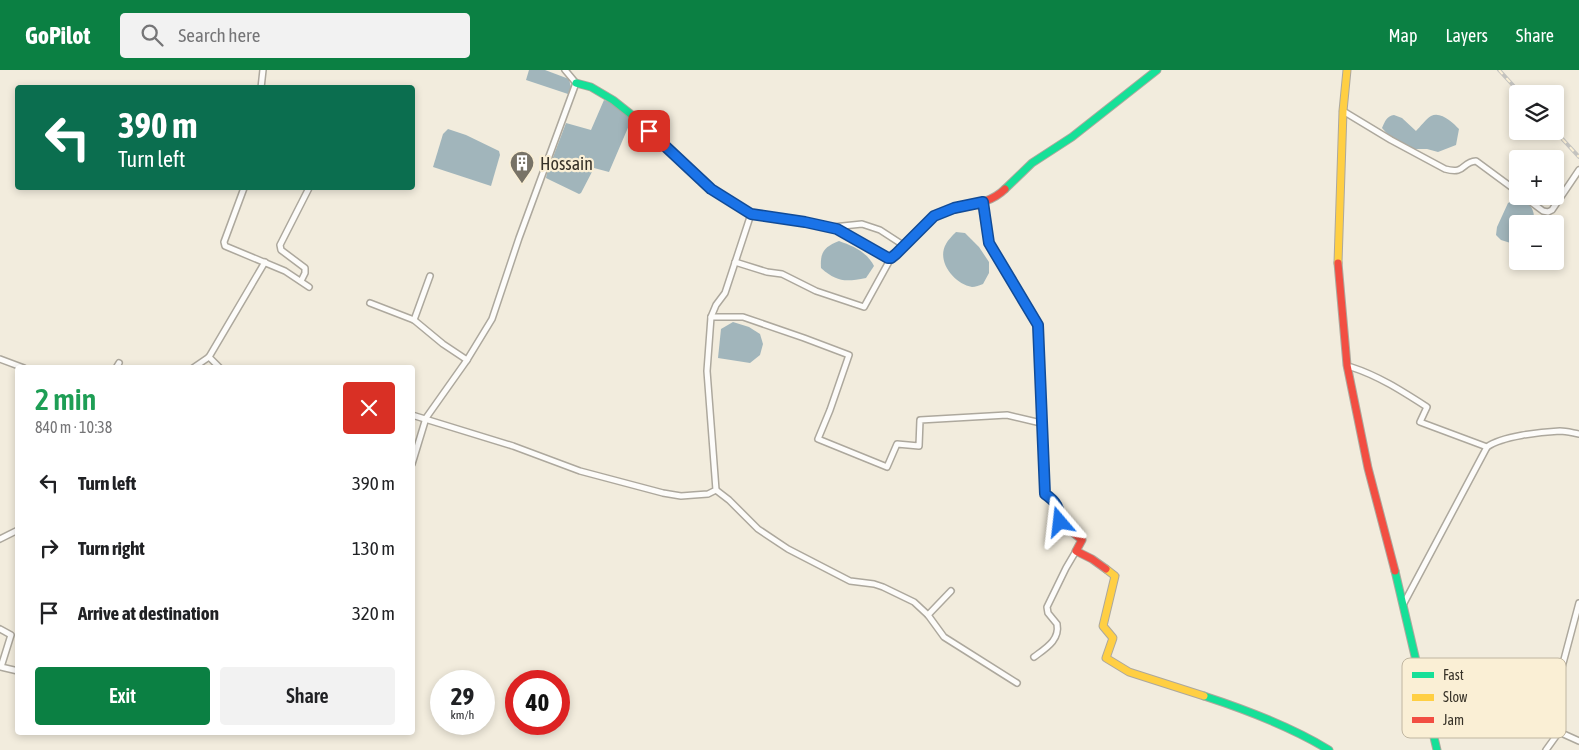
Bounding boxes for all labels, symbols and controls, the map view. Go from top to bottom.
search box [120,13,470,58]
icon: search [138,21,166,49]
text: GoPilot [25,22,90,49]
text: Search here [178,24,260,46]
text: Map [1388,25,1417,46]
text: Layers [1445,25,1488,46]
text: Share [1516,25,1554,46]
map controls [1509,85,1564,270]
button: layers [1509,85,1564,140]
icon: left [35,105,100,170]
text: 390 m [118,105,197,145]
pin [628,110,670,152]
icon: arrive [635,117,663,145]
text: Turn left [118,146,185,172]
building icon: Hossain [509,150,535,184]
button: + [1509,150,1564,205]
place label: Hossain [540,153,593,174]
button: − [1509,215,1564,270]
text: 2 min [35,382,96,416]
button: close [343,382,395,434]
text: 840 m · 10:38 [35,418,112,436]
icon: left [35,469,63,497]
text: Turn left [78,472,136,494]
text: 390 m [352,472,395,494]
position arrow [1033,495,1085,547]
icon: right [35,534,63,562]
text: Turn right [78,537,145,559]
text: 130 m [352,537,395,559]
icon: arrive [35,599,63,627]
text: Arrive at destination [78,602,219,624]
text: 320 m [352,602,395,624]
legend [1402,658,1566,738]
button: Exit [35,667,210,725]
button: Share [220,667,395,725]
text: Fast [1443,667,1464,683]
speed limit sign: 40 [505,670,570,735]
text: 29 [451,682,474,710]
text: Slow [1443,689,1468,705]
text: km/h [451,708,474,722]
text: Jam [1443,712,1464,728]

